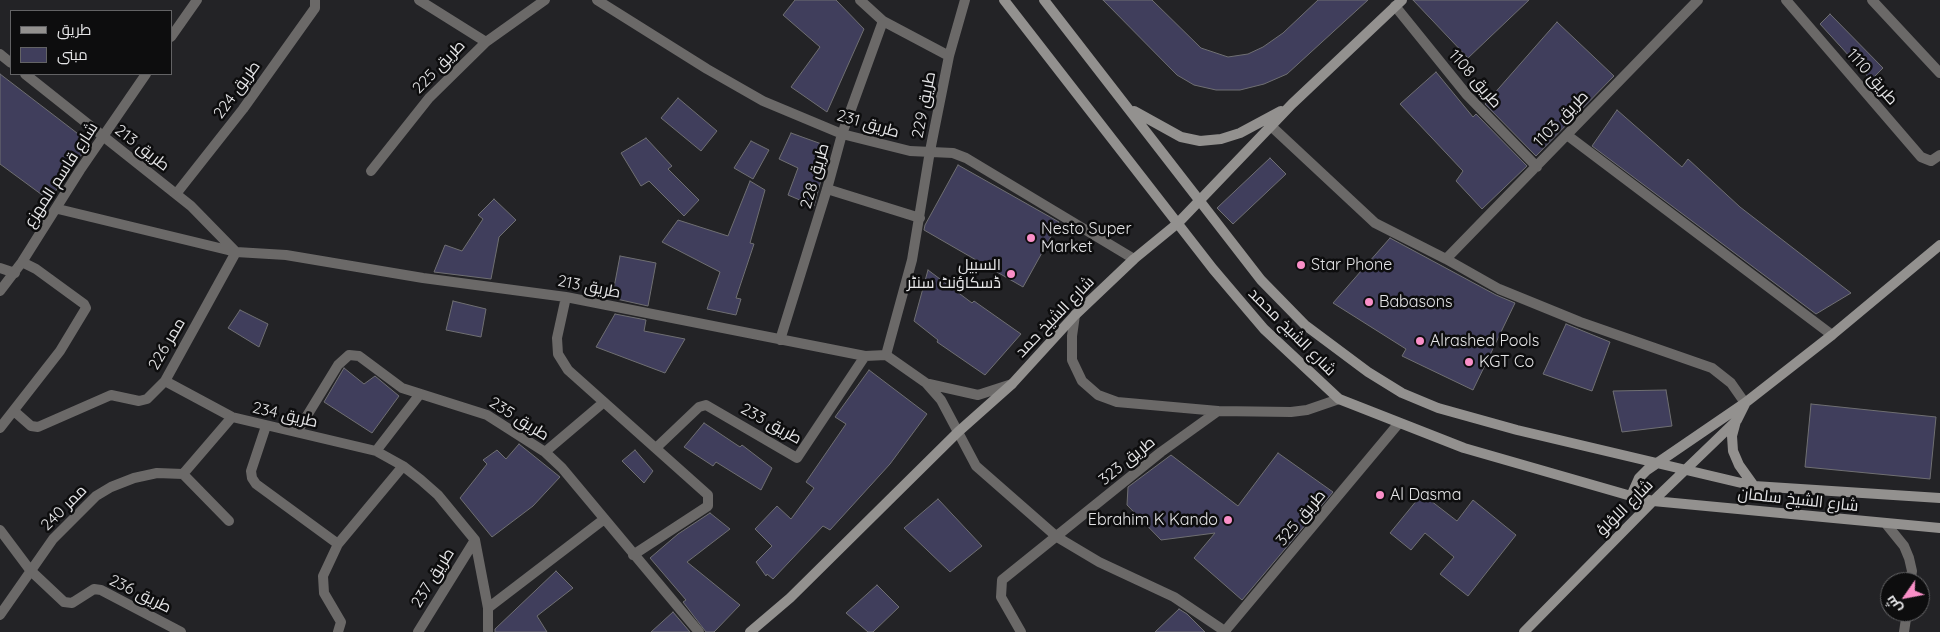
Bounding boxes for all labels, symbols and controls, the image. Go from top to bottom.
legend [10,10,172,75]
text: طريق [57,20,91,39]
street label: طريق 225 [409,36,469,98]
text: مبنى [57,45,88,64]
street label: طريق 1110 [1842,45,1902,109]
street label: طريق 1108 [1444,46,1506,112]
street label: طريق 224 [210,57,264,123]
street label: طريق 229 [908,70,940,140]
street label: طريق 1103 [1530,87,1592,151]
street label: طريق 231 [835,106,901,142]
street label: شارع قاسم المهزع [20,119,102,231]
street label: طريق 213 [111,121,173,175]
street label: طريق 228 [796,141,834,211]
place label: Nesto Super Market [1041,219,1132,257]
marker: Nesto Super Market [1025,232,1037,244]
place label: السبیل ڈسکاؤنٹ سنٹر [907,255,1001,293]
place label: Star Phone [1311,255,1392,275]
marker: Star Phone [1295,259,1307,271]
marker: السبیل ڈسکاؤنٹ سنٹر [1005,268,1017,280]
street label: طريق 213 [556,271,622,303]
street label: شارع الشيخ حمد [1012,272,1098,362]
street label: شارع الشيخ محمد [1244,284,1340,380]
place label: Babasons [1379,292,1452,312]
marker: Babasons [1363,296,1375,308]
street label: ممر 226 [145,315,189,373]
place label: Alrashed Pools [1430,331,1539,351]
marker: Alrashed Pools [1414,335,1426,347]
place label: KGT Co [1479,352,1534,372]
marker: KGT Co [1463,356,1475,368]
street label: طريق 235 [486,393,552,445]
street label: طريق 234 [250,398,320,432]
street label: طريق 233 [737,399,805,449]
street label: طريق 323 [1095,433,1159,489]
street label: شارع اللؤلؤ [1593,476,1657,540]
street label: ممر 240 [37,481,91,535]
street label: شارع الشيخ سلمان [1737,484,1859,516]
place label: Al Dasma [1390,485,1461,505]
street label: طريق 325 [1272,486,1330,550]
marker: Al Dasma [1374,489,1386,501]
place label: Ebrahim K Kando [1088,510,1218,530]
marker: Ebrahim K Kando [1222,514,1234,526]
street label: طريق 237 [407,545,459,611]
street label: طريق 236 [106,571,174,617]
north arrow [1880,572,1930,622]
text: ش [1881,592,1906,617]

